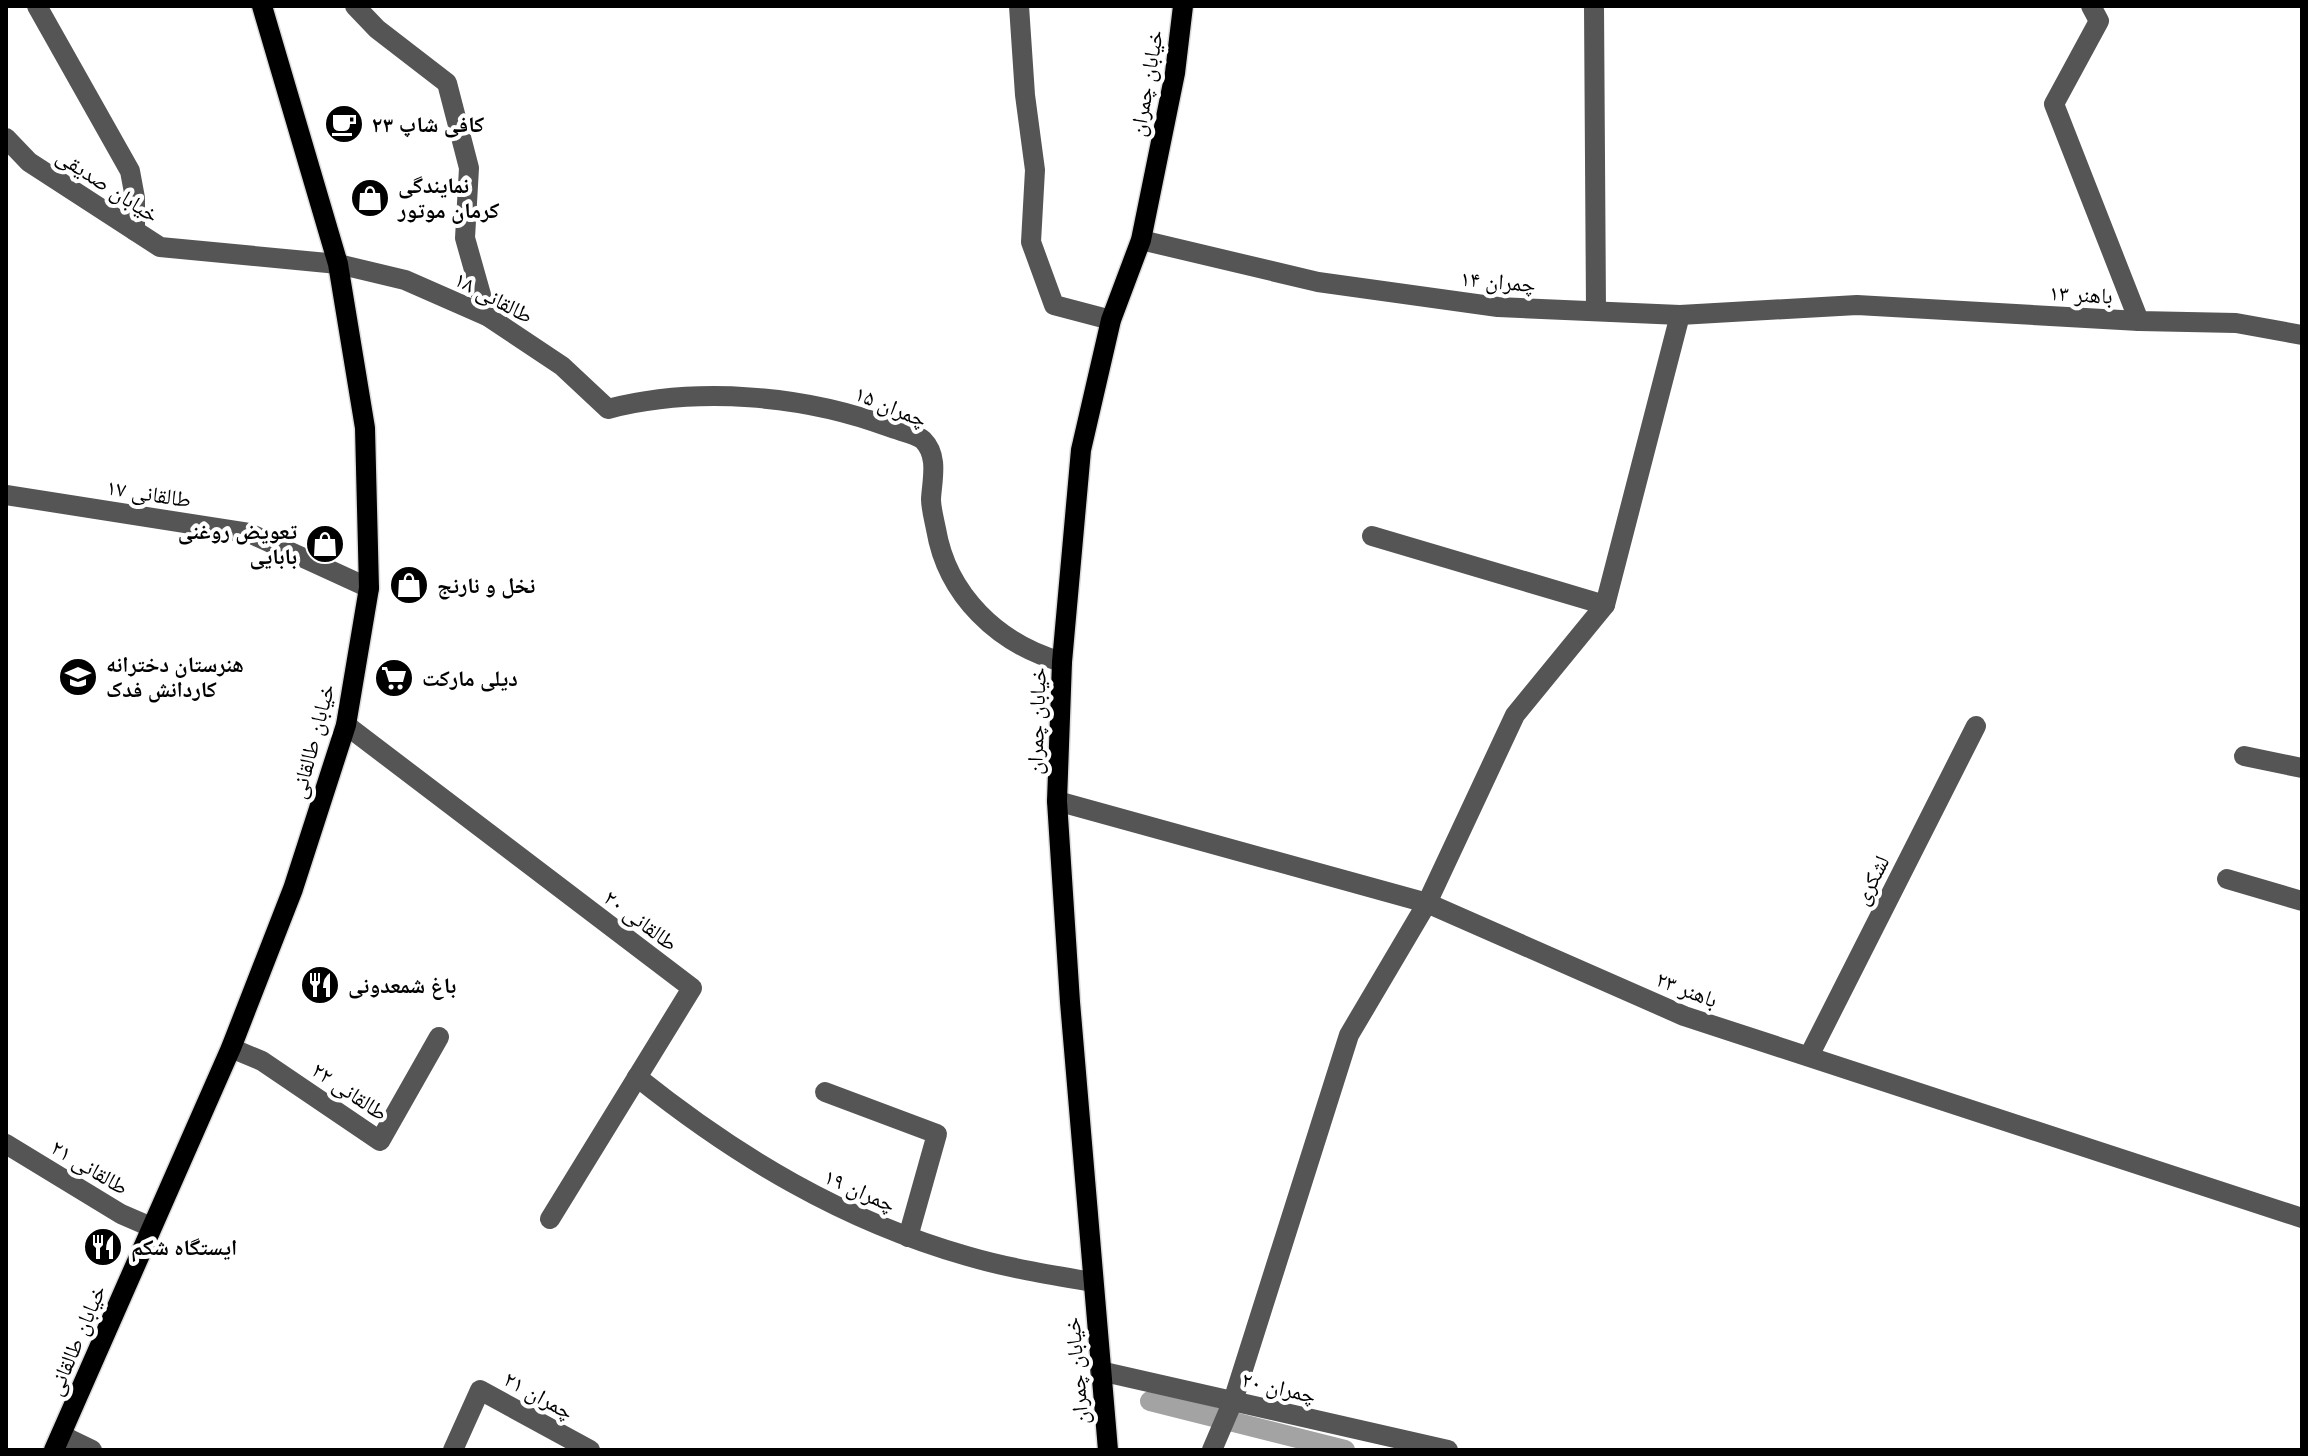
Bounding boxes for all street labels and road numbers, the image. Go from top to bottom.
street label: خیابان چمران [1123,28,1169,138]
street label: خیابان صدیقی [52,142,164,228]
street label: چمران ۱۴ [1459,264,1537,298]
street label: طالقانی ۱۸ [450,265,538,329]
street label: باهنر ۱۳ [2049,278,2113,309]
street label: چمران ۱۵ [851,379,931,433]
street label: طالقانی ۱۷ [105,472,193,514]
street label: خیابان چمران [1020,667,1052,775]
street label: خیابان طالقانی [283,681,341,801]
street label: لشکری [1847,851,1895,909]
street label: طالقانی ۲۰ [598,883,684,957]
street label: باهنر ۲۳ [1653,965,1722,1013]
street label: طالقانی ۲۲ [307,1056,393,1126]
street label: طالقانی ۲۱ [46,1133,134,1201]
street label: چمران ۱۹ [820,1162,900,1218]
street label: خیابان طالقانی [40,1280,112,1400]
street label: خیابان چمران [1057,1316,1095,1426]
street label: چمران ۲۱ [499,1364,579,1426]
street label: چمران ۲۰ [1239,1365,1319,1409]

